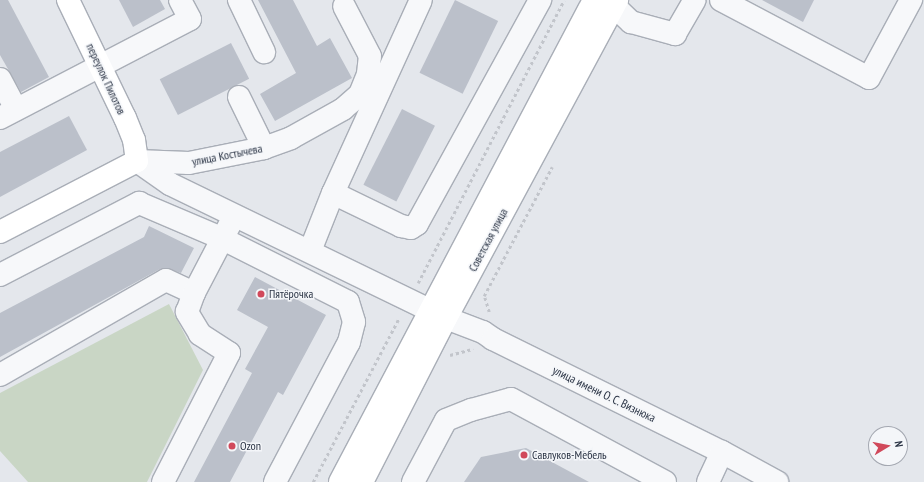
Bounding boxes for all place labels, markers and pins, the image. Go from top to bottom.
place label: Пятёрочка [269,287,313,301]
marker: Пятёрочка [256,289,266,299]
place label: Ozon [240,439,261,453]
marker: Ozon [227,441,237,451]
place label: Савлуков-Мебель [532,448,607,462]
marker: Савлуков-Мебель [519,450,529,460]

